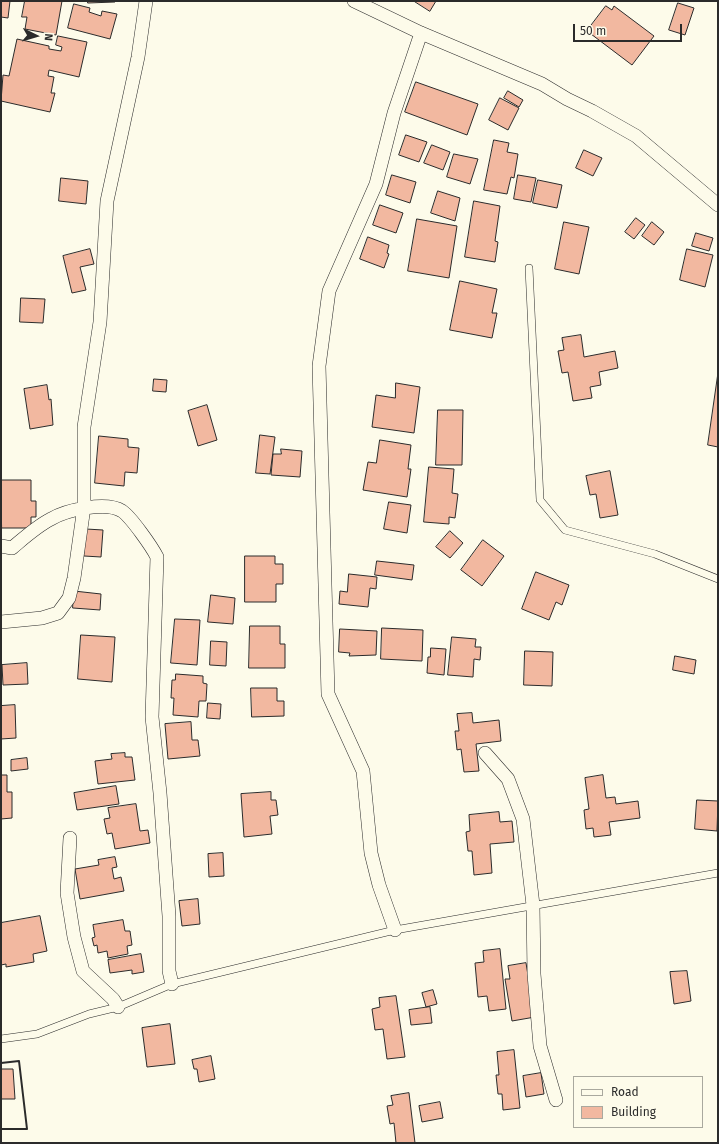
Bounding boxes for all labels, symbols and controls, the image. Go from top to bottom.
north arrow [16,16,56,56]
scale bar [575,16,684,42]
text: 50 m [580,24,606,38]
text: N [42,33,55,41]
legend [573,1076,703,1128]
text: Road [611,1085,639,1099]
text: Building [611,1105,656,1119]

